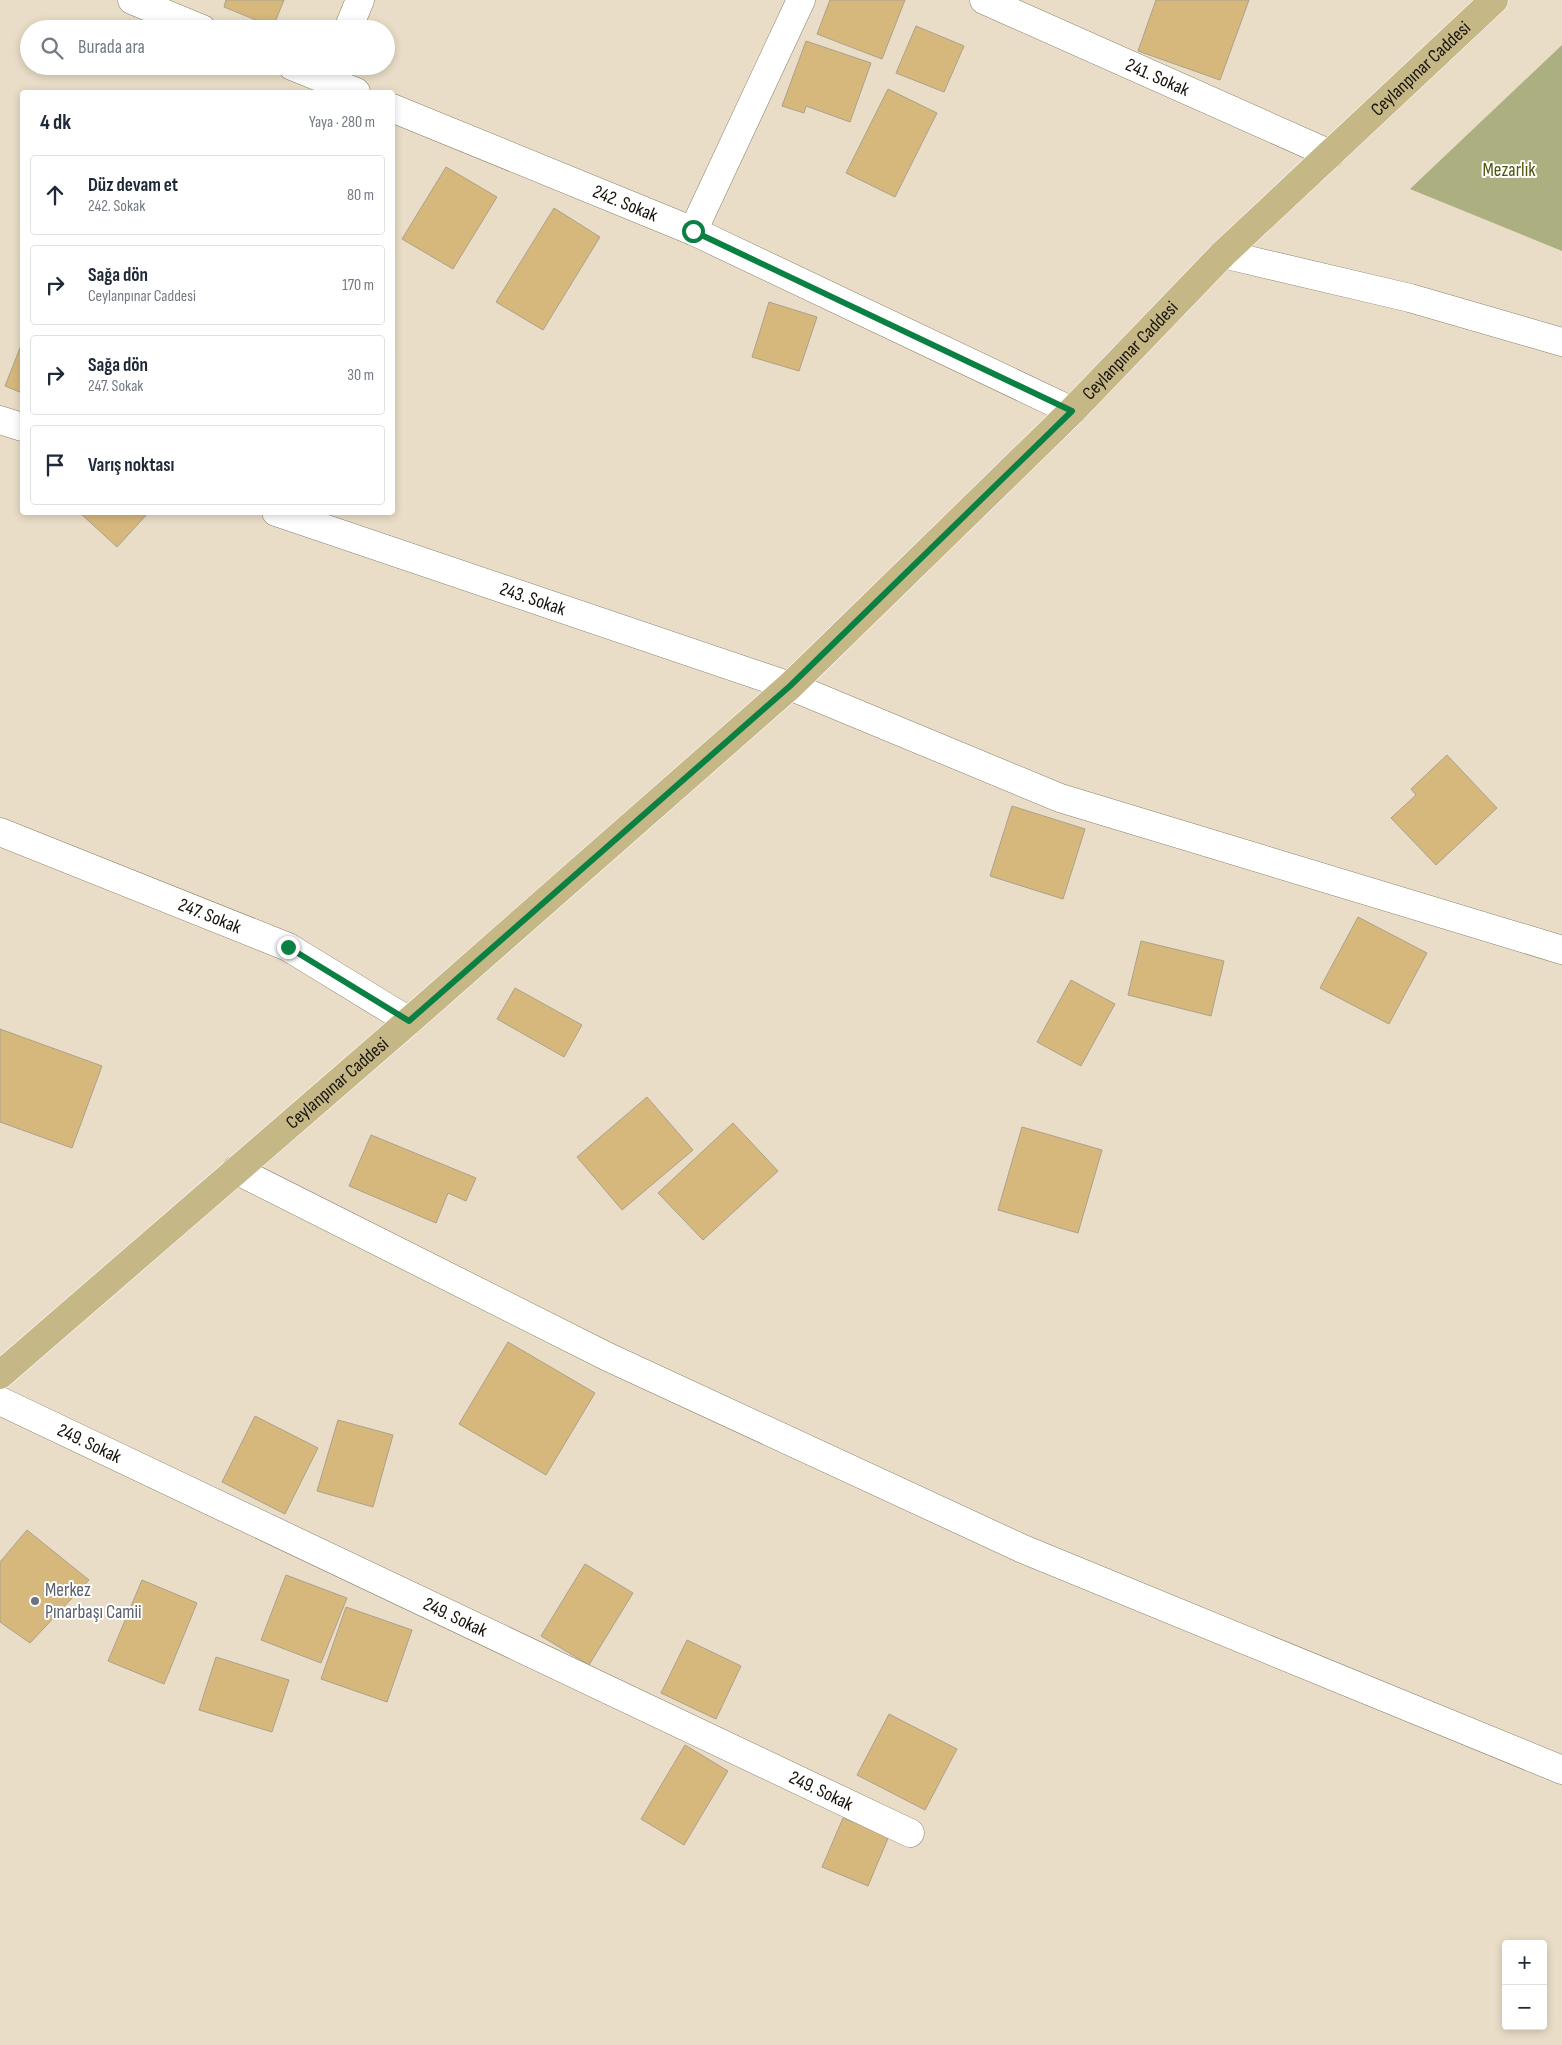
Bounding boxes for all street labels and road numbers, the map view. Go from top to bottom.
street label: Ceylanpınar Caddesi [1366,16,1475,121]
street label: 241. Sokak [1122,53,1194,102]
street label: 242. Sokak [589,180,662,227]
street label: Ceylanpınar Caddesi [1077,296,1183,405]
street label: 243. Sokak [497,577,569,621]
street label: 247. Sokak [175,893,245,939]
street label: Ceylanpınar Caddesi [281,1032,393,1134]
street label: 249. Sokak [54,1418,126,1469]
street label: 249. Sokak [420,1592,492,1642]
street label: 249. Sokak [785,1766,858,1816]

